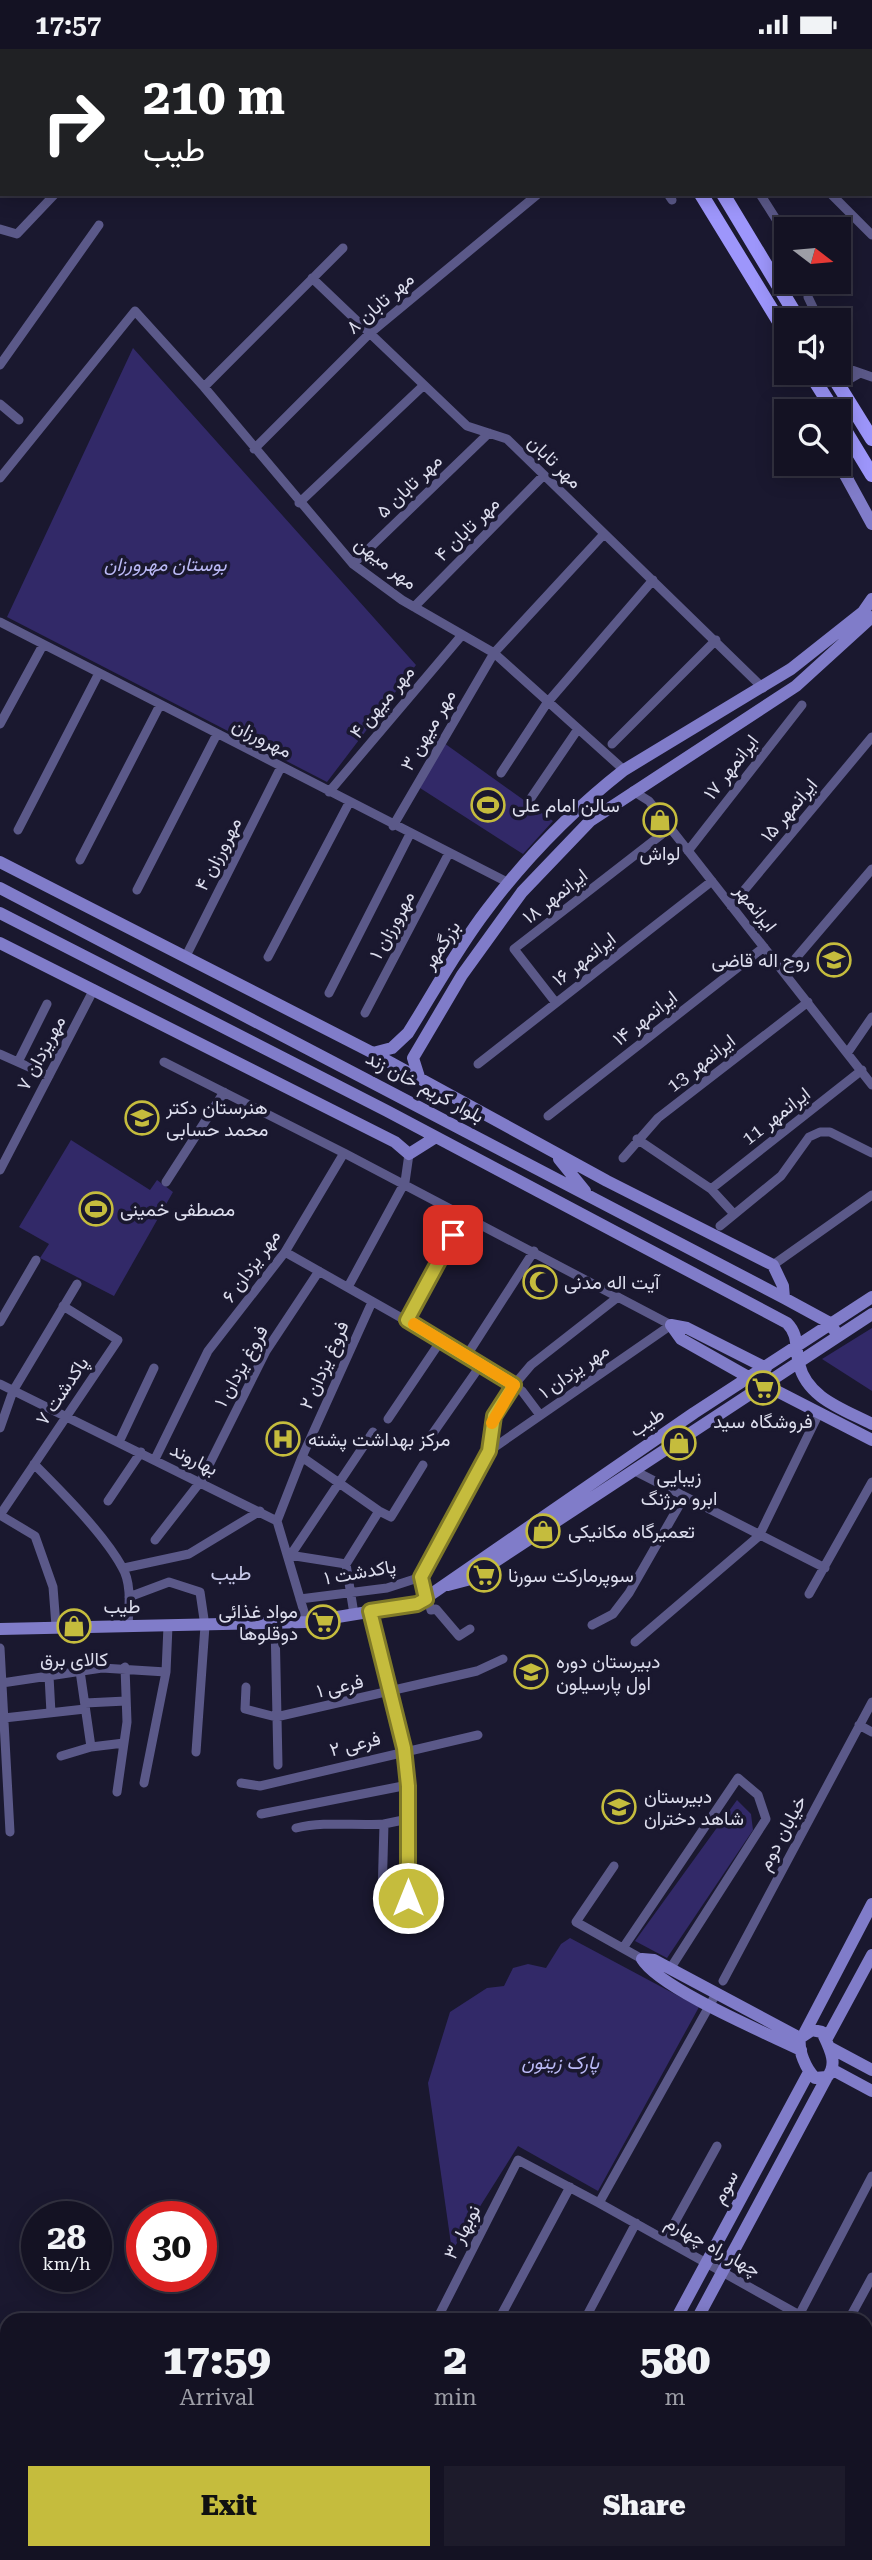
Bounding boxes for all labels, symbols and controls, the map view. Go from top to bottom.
text: 17:57 [35,10,101,40]
text: 210 m [143,69,285,126]
icon: right [28,77,119,168]
text: طیب [143,131,205,169]
north arrow [774,217,850,294]
map controls [774,217,851,476]
street label: مهر تابان ۸ [341,267,419,339]
button: sound [774,308,851,385]
button: search [774,399,851,476]
street label: مهر تابان [523,431,587,493]
street label: مهر تابان ۵ [371,449,447,523]
street label: مهر تابان ۴ [430,492,504,566]
street label: مهر میهن [350,531,422,595]
park label: بوستان مهرورزان [104,553,228,576]
street label: مهر میهن ۴ [345,661,419,743]
street label: مهر میهن ۳ [395,685,461,775]
street label: مهرورزان [228,713,296,763]
street label: ایرانمهر ۱۷ [699,730,763,804]
street label: ایرانمهر ۱۵ [756,773,822,847]
sports icon: سالن امام علی [469,786,507,824]
place label: سالن امام علی [512,794,620,818]
shop icon: لواش [641,801,679,839]
street label: مهرورزان ۴ [190,813,246,895]
place label: لواش [640,842,680,865]
street label: ایرانمهر ۱۸ [518,864,592,928]
street label: ایرانمهر [730,879,782,937]
street label: مهرورزان ۱ [364,887,420,963]
street label: بزرگمهر [416,916,465,975]
street label: ایرانمهر ۱۶ [548,927,620,991]
school or university icon: روح اله قاضی [815,941,853,979]
place label: روح اله قاضی [711,949,810,973]
street label: ایرانمهر ۱۴ [608,986,682,1050]
street label: مهریزدان ۷ [12,1012,70,1094]
street label: ایرانمهر 13 [662,1029,740,1097]
street label: بلوار کریم خان زند [362,1046,488,1129]
street label: ایرانمهر 11 [737,1082,815,1150]
place label: هنرستان دکتر محمد حسابی [165,1096,268,1141]
school or university icon: هنرستان دکتر محمد حسابی [123,1099,161,1137]
sports icon: مصطفی خمینی [77,1190,115,1228]
place label: مصطفی خمینی [120,1198,235,1221]
pin [423,1205,483,1265]
icon: arrive [434,1216,472,1254]
street label: مهر یزدان ۶ [217,1225,285,1307]
mosque icon: آیت اله مدنی [521,1263,559,1301]
place label: آیت اله مدنی [564,1271,661,1294]
street label: فروغ یزدان ۲ [294,1317,355,1413]
street label: فروغ یزدان ۱ [209,1321,274,1411]
street label: مهر یزدان ۱ [534,1338,614,1404]
street label: پاکدشت ۷ [31,1352,95,1431]
supermarket icon: فروشگاه سید [744,1369,782,1407]
street label: طیب [625,1402,669,1442]
place label: فروشگاه سید [713,1410,813,1433]
hospital icon: مرکز بهداشت پشته [264,1420,302,1458]
shop icon: زیبایی ابرو مرژنگ [660,1424,698,1462]
place label: مرکز بهداشت پشته [308,1428,450,1453]
street label: بهاروند [166,1438,222,1480]
place label: زیبایی ابرو مرژنگ [641,1465,717,1510]
shop icon: تعمیرگاه مکانیکی [524,1512,562,1550]
place label: تعمیرگاه مکانیکی [568,1520,695,1543]
street label: پاکدشت ۱ [322,1554,398,1592]
supermarket icon: سوپرمارکت سورنا [465,1556,503,1594]
district label: طیب [211,1561,251,1585]
place label: سوپرمارکت سورنا [508,1564,634,1589]
street label: طیب [104,1595,140,1618]
place label: مواد غذائی دوقلوها [219,1600,298,1645]
supermarket icon: مواد غذائی دوقلوها [304,1603,342,1641]
shop icon: کالای برق [55,1607,93,1645]
place label: کالای برق [40,1648,108,1671]
place label: دبیرستان دوره اول پارسیلون [556,1650,660,1697]
school or university icon: دبیرستان دوره اول پارسیلون [512,1653,550,1691]
street label: فرعی ۱ [314,1669,366,1703]
street label: فرعی ۲ [327,1727,383,1761]
place label: دبیرستان شاهد دختران [644,1785,744,1830]
school or university icon: دبیرستان شاهد دختران [600,1788,638,1826]
street label: خیابان دوم [753,1792,812,1875]
position arrow [371,1861,445,1935]
park label: پارک زیتون [521,2051,600,2076]
street label: سوم [707,2166,744,2208]
speed limit sign: 30 [126,2201,217,2292]
street label: نوبهار ۳ [439,2201,485,2263]
street label: چهار راه چهارم [660,2210,765,2283]
text: 28 [47,2217,86,2258]
text: km/h [42,2253,91,2274]
text: 17:59 [163,2335,271,2384]
text: 2 [443,2335,467,2384]
text: 580 [640,2335,710,2384]
text: Arrival [179,2384,254,2411]
text: min [434,2384,477,2411]
text: m [664,2384,685,2411]
button: Exit [28,2466,430,2546]
button: Share [444,2466,845,2546]

